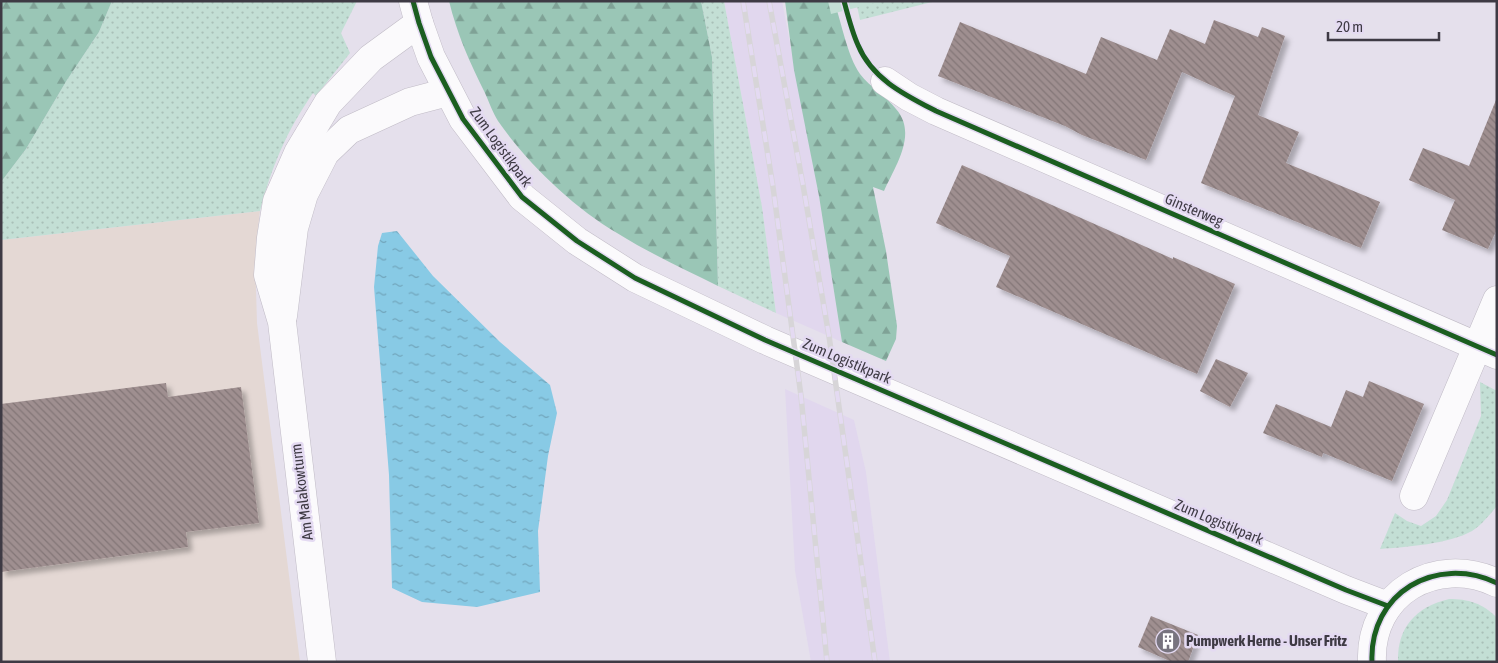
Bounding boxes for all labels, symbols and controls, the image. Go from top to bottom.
scale bar [1328,10,1439,42]
text: 20 m [1336,18,1363,35]
street label: Zum Logistikpark [467,104,536,190]
street label: Ginsterweg [1163,190,1226,230]
street label: Zum Logistikpark [800,334,894,387]
street label: Am Malakowturm [287,443,316,541]
street label: Zum Logistikpark [1172,495,1266,548]
building icon: Pumpwerk Herne - Unser Fritz [1155,628,1181,654]
place label: Pumpwerk Herne - Unser Fritz [1186,632,1348,649]

